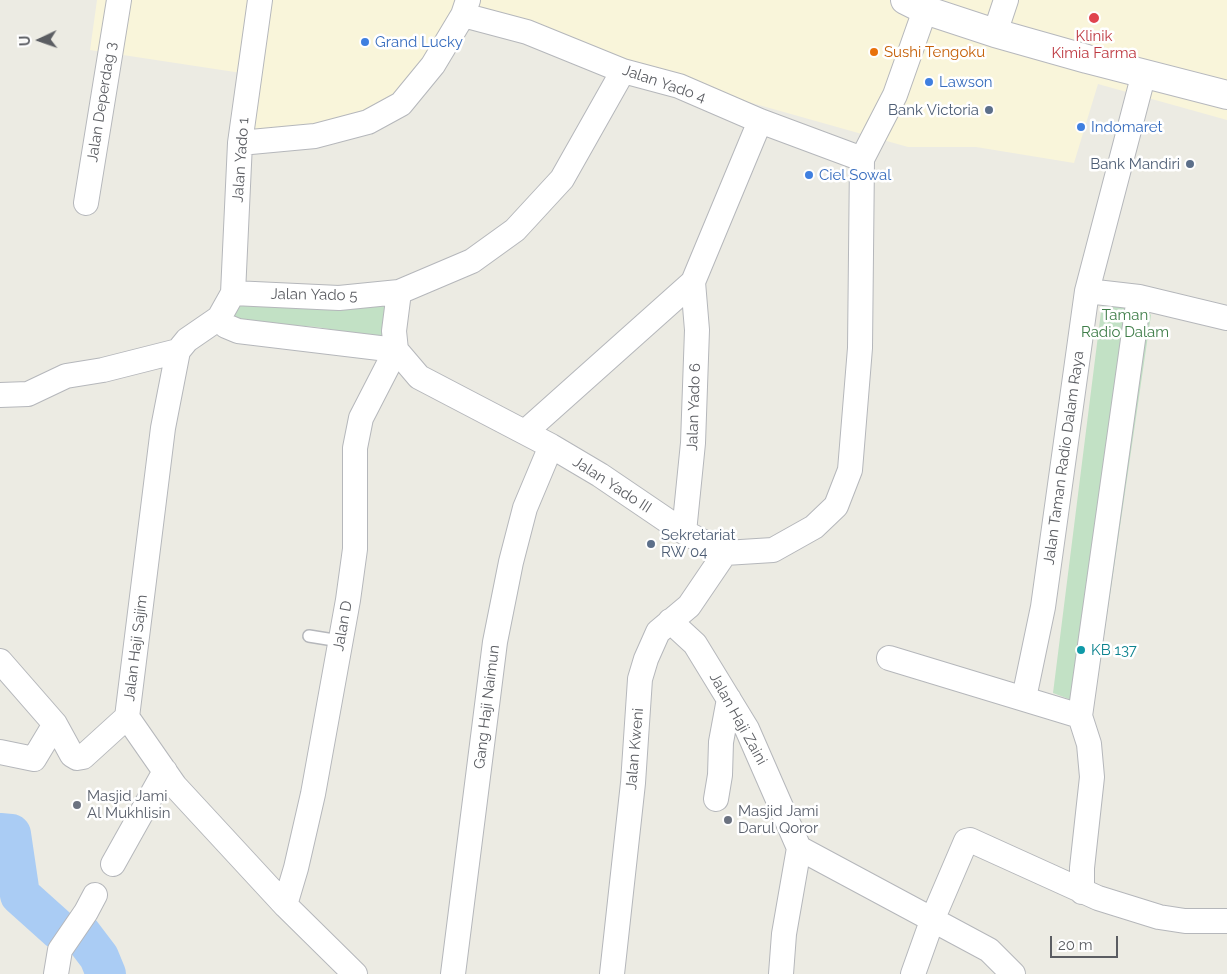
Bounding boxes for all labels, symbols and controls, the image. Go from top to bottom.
marker: Klinik Kimia Farma [1087,11,1101,25]
north arrow [15,15,65,65]
place label: Klinik Kimia Farma [1051,27,1137,62]
place label: Grand Lucky [375,33,463,51]
text: U [17,35,33,46]
marker: Grand Lucky [359,36,371,48]
street label: Jalan Deperdag 3 [84,41,120,163]
place label: Sushi Tengoku [884,43,985,61]
marker: Sushi Tengoku [868,46,880,58]
street label: Jalan Yado 4 [620,61,708,107]
place label: Lawson [939,73,993,91]
marker: Lawson [923,76,935,88]
place label: Bank Victoria [888,101,979,119]
marker: Bank Victoria [983,104,995,116]
street label: Jalan Yado 1 [229,117,253,203]
place label: Indomaret [1091,118,1162,136]
marker: Indomaret [1075,121,1087,133]
place label: Bank Mandiri [1090,155,1180,173]
marker: Bank Mandiri [1184,158,1196,170]
place label: Ciel Sowal [819,166,891,184]
marker: Ciel Sowal [803,169,815,181]
street label: Jalan Yado 5 [270,285,358,305]
park label: Taman Radio Dalam [1081,306,1169,341]
street label: Jalan Taman Radio Dalam Raya [1040,350,1088,566]
street label: Jalan Yado 6 [683,363,705,451]
street label: Jalan Yado III [569,453,655,517]
place label: Sekretariat RW 04 [661,526,735,561]
marker: Sekretariat RW 04 [645,538,657,550]
street label: Jalan Haji Sajim [121,594,151,702]
street label: Jalan D [330,599,356,653]
place label: KB 137 [1091,641,1137,659]
street label: Gang Haji Naimun [470,644,504,770]
marker: KB 137 [1075,644,1087,656]
street label: Jalan Haji Zaini [705,670,771,768]
street label: Jalan Kweni [622,707,648,791]
place label: Masjid Jami Al Mukhlisin [87,787,170,822]
marker: Masjid Jami Al Mukhlisin [71,799,83,811]
place label: Masjid Jami Darul Qoror [738,802,819,837]
marker: Masjid Jami Darul Qoror [722,814,734,826]
scale bar [1052,926,1120,958]
text: 20 m [1058,936,1093,954]

